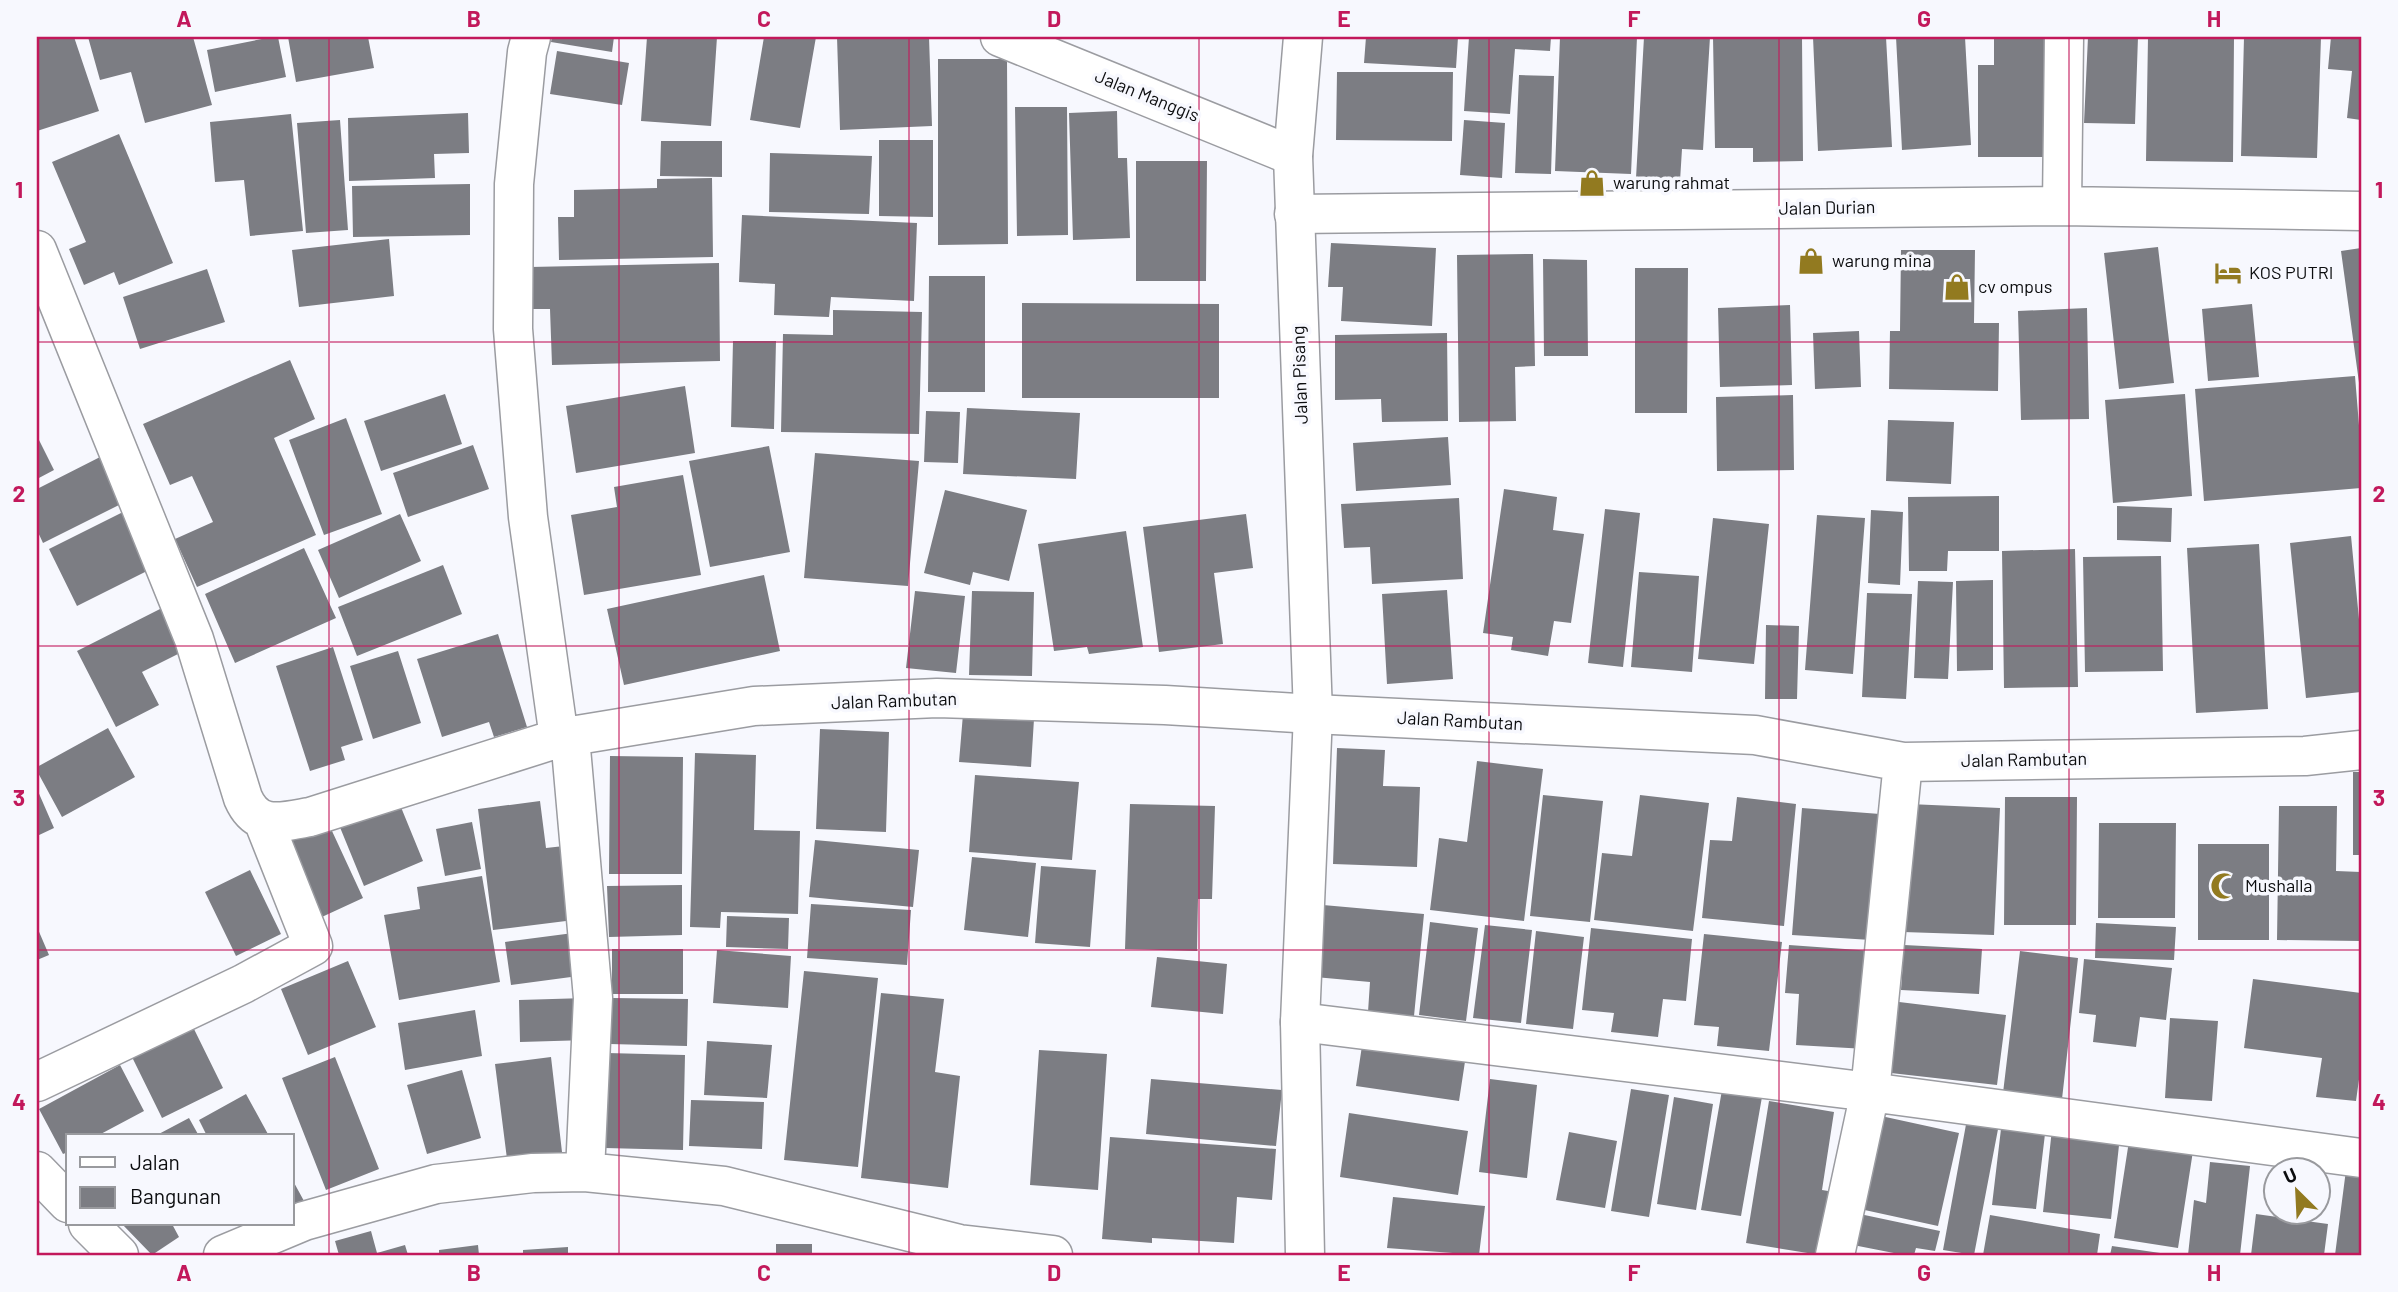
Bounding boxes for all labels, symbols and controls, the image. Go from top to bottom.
text: A [176,4,192,32]
text: B [467,4,481,32]
text: C [757,4,771,32]
text: D [1047,4,1061,32]
text: E [1337,4,1351,32]
text: F [1628,4,1641,32]
text: G [1917,4,1931,32]
text: H [2207,4,2221,32]
street label: Jalan Manggis [1092,64,1203,126]
shop icon: warung rahmat [1577,168,1607,198]
place label: warung rahmat [1613,171,1730,193]
text: 1 [15,175,23,203]
text: 1 [2375,175,2383,203]
street label: Jalan Durian [1778,195,1876,219]
shop icon: warung mina [1796,246,1826,276]
place label: warung mina [1832,249,1932,271]
hotel icon: KOS PUTRI [2213,258,2243,288]
place label: KOS PUTRI [2249,261,2333,283]
shop icon: cv ompus [1942,272,1972,302]
place label: cv ompus [1978,275,2052,297]
street label: Jalan Pisang [1286,325,1312,425]
text: 2 [13,479,25,507]
text: 2 [2373,479,2385,507]
street label: Jalan Rambutan [831,687,957,713]
street label: Jalan Rambutan [1396,706,1524,734]
street label: Jalan Rambutan [1961,747,2087,771]
text: 3 [13,783,25,811]
text: 3 [2373,783,2385,811]
mosque icon: Mushalla [2209,871,2239,901]
place label: Mushalla [2245,874,2313,896]
text: 4 [12,1087,26,1115]
text: 4 [2372,1087,2386,1115]
legend [66,1134,294,1226]
text: Jalan [130,1149,180,1174]
north arrow [2262,1156,2332,1226]
text: U [2280,1162,2300,1188]
text: Bangunan [130,1183,221,1208]
text: A [176,1258,192,1286]
text: B [467,1258,481,1286]
text: C [757,1258,771,1286]
text: D [1047,1258,1061,1286]
text: E [1337,1258,1351,1286]
text: F [1628,1258,1641,1286]
text: G [1917,1258,1931,1286]
text: H [2207,1258,2221,1286]

